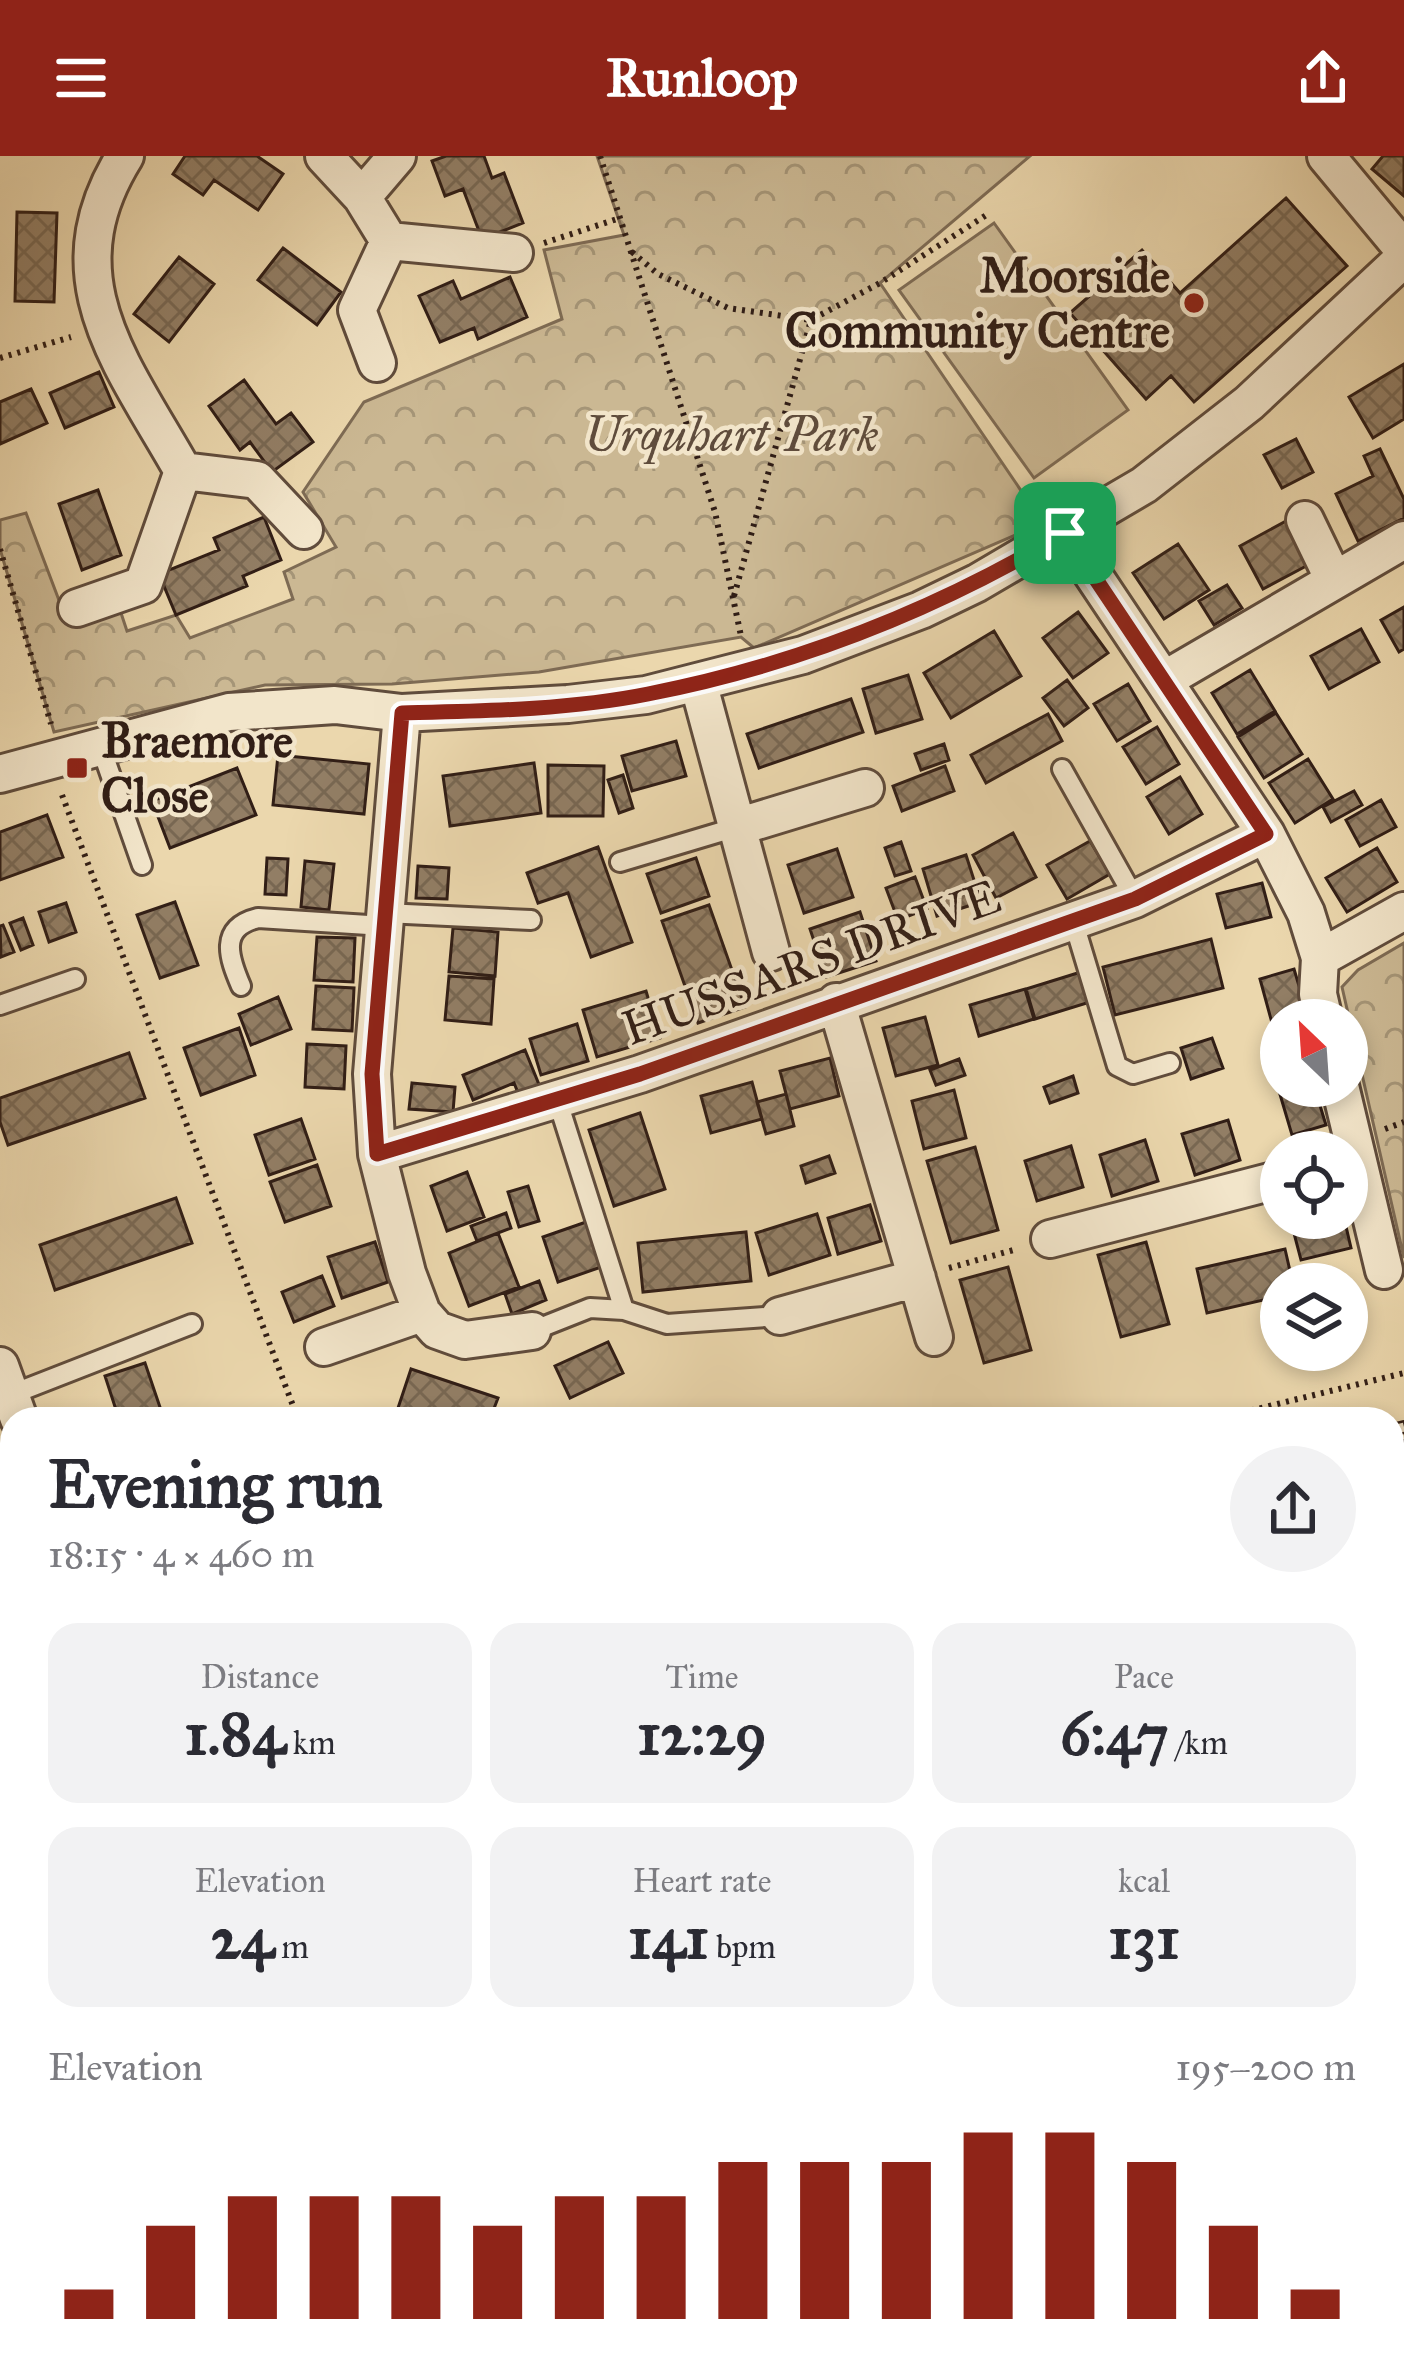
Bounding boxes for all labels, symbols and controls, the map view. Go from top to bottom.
icon: menu [48,45,114,111]
text: Runloop [606,45,798,111]
icon: share [1290,45,1356,111]
place label: Moorside Community Centre [785,246,1170,360]
marker: Moorside Community Centre [1181,290,1207,316]
park label: Urquhart Park [583,405,879,464]
pin [1014,482,1116,584]
icon: arrive [1032,500,1098,566]
place label: Braemore Close [101,711,293,825]
marker: Braemore Close [64,755,90,781]
street label: HUSSARS DRIVE [614,866,1008,1058]
north arrow [1260,999,1368,1107]
map controls [1260,999,1368,1371]
button: locate [1260,1131,1368,1239]
button: layers [1260,1263,1368,1371]
text: Evening run [48,1444,383,1525]
button: share [1230,1446,1356,1572]
text: 18:15 · 4 × 460 m [48,1530,314,1578]
text: Distance [201,1657,319,1697]
text: Time [665,1657,739,1697]
text: Pace [1114,1657,1174,1697]
text: 1.84 [184,1697,286,1770]
text: 12:29 [637,1697,767,1770]
text: 6:47 [1060,1697,1169,1770]
text: km [286,1723,336,1763]
text: /km [1169,1723,1228,1763]
text: Elevation [194,1861,326,1901]
text: Heart rate [633,1861,771,1901]
text: kcal [1118,1861,1170,1901]
text: 24 [211,1901,274,1974]
text: 141 [628,1901,709,1974]
text: 131 [1108,1901,1180,1974]
text: m [274,1927,309,1967]
text: bpm [709,1927,776,1967]
text: Elevation [48,2043,203,2091]
text: 195–200 m [1176,2043,1356,2091]

